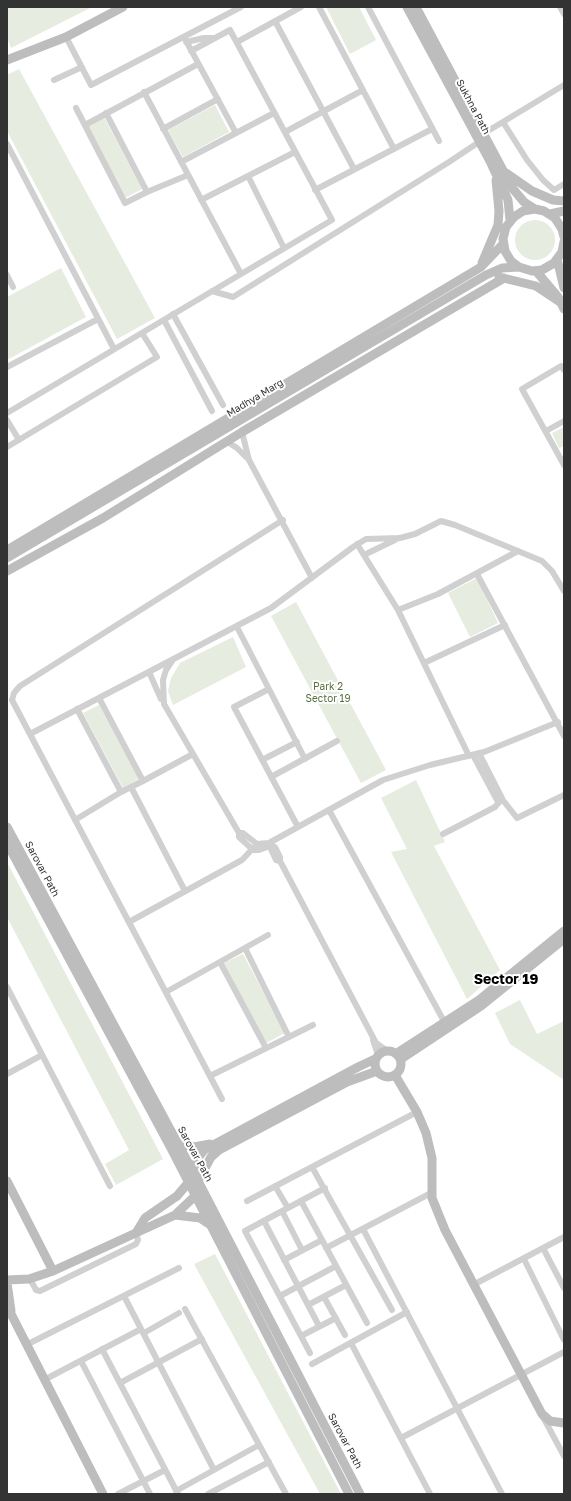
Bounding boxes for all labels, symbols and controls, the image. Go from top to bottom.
street label: Sukhna Path [453,77,493,137]
street label: Madhya Marg [224,376,286,420]
park label: Park 2 Sector 19 [306,681,350,704]
street label: Sarovar Path [22,839,62,899]
district label: Sector 19 [474,972,538,988]
street label: Sarovar Path [175,1124,215,1184]
street label: Sarovar Path [325,1411,365,1471]

